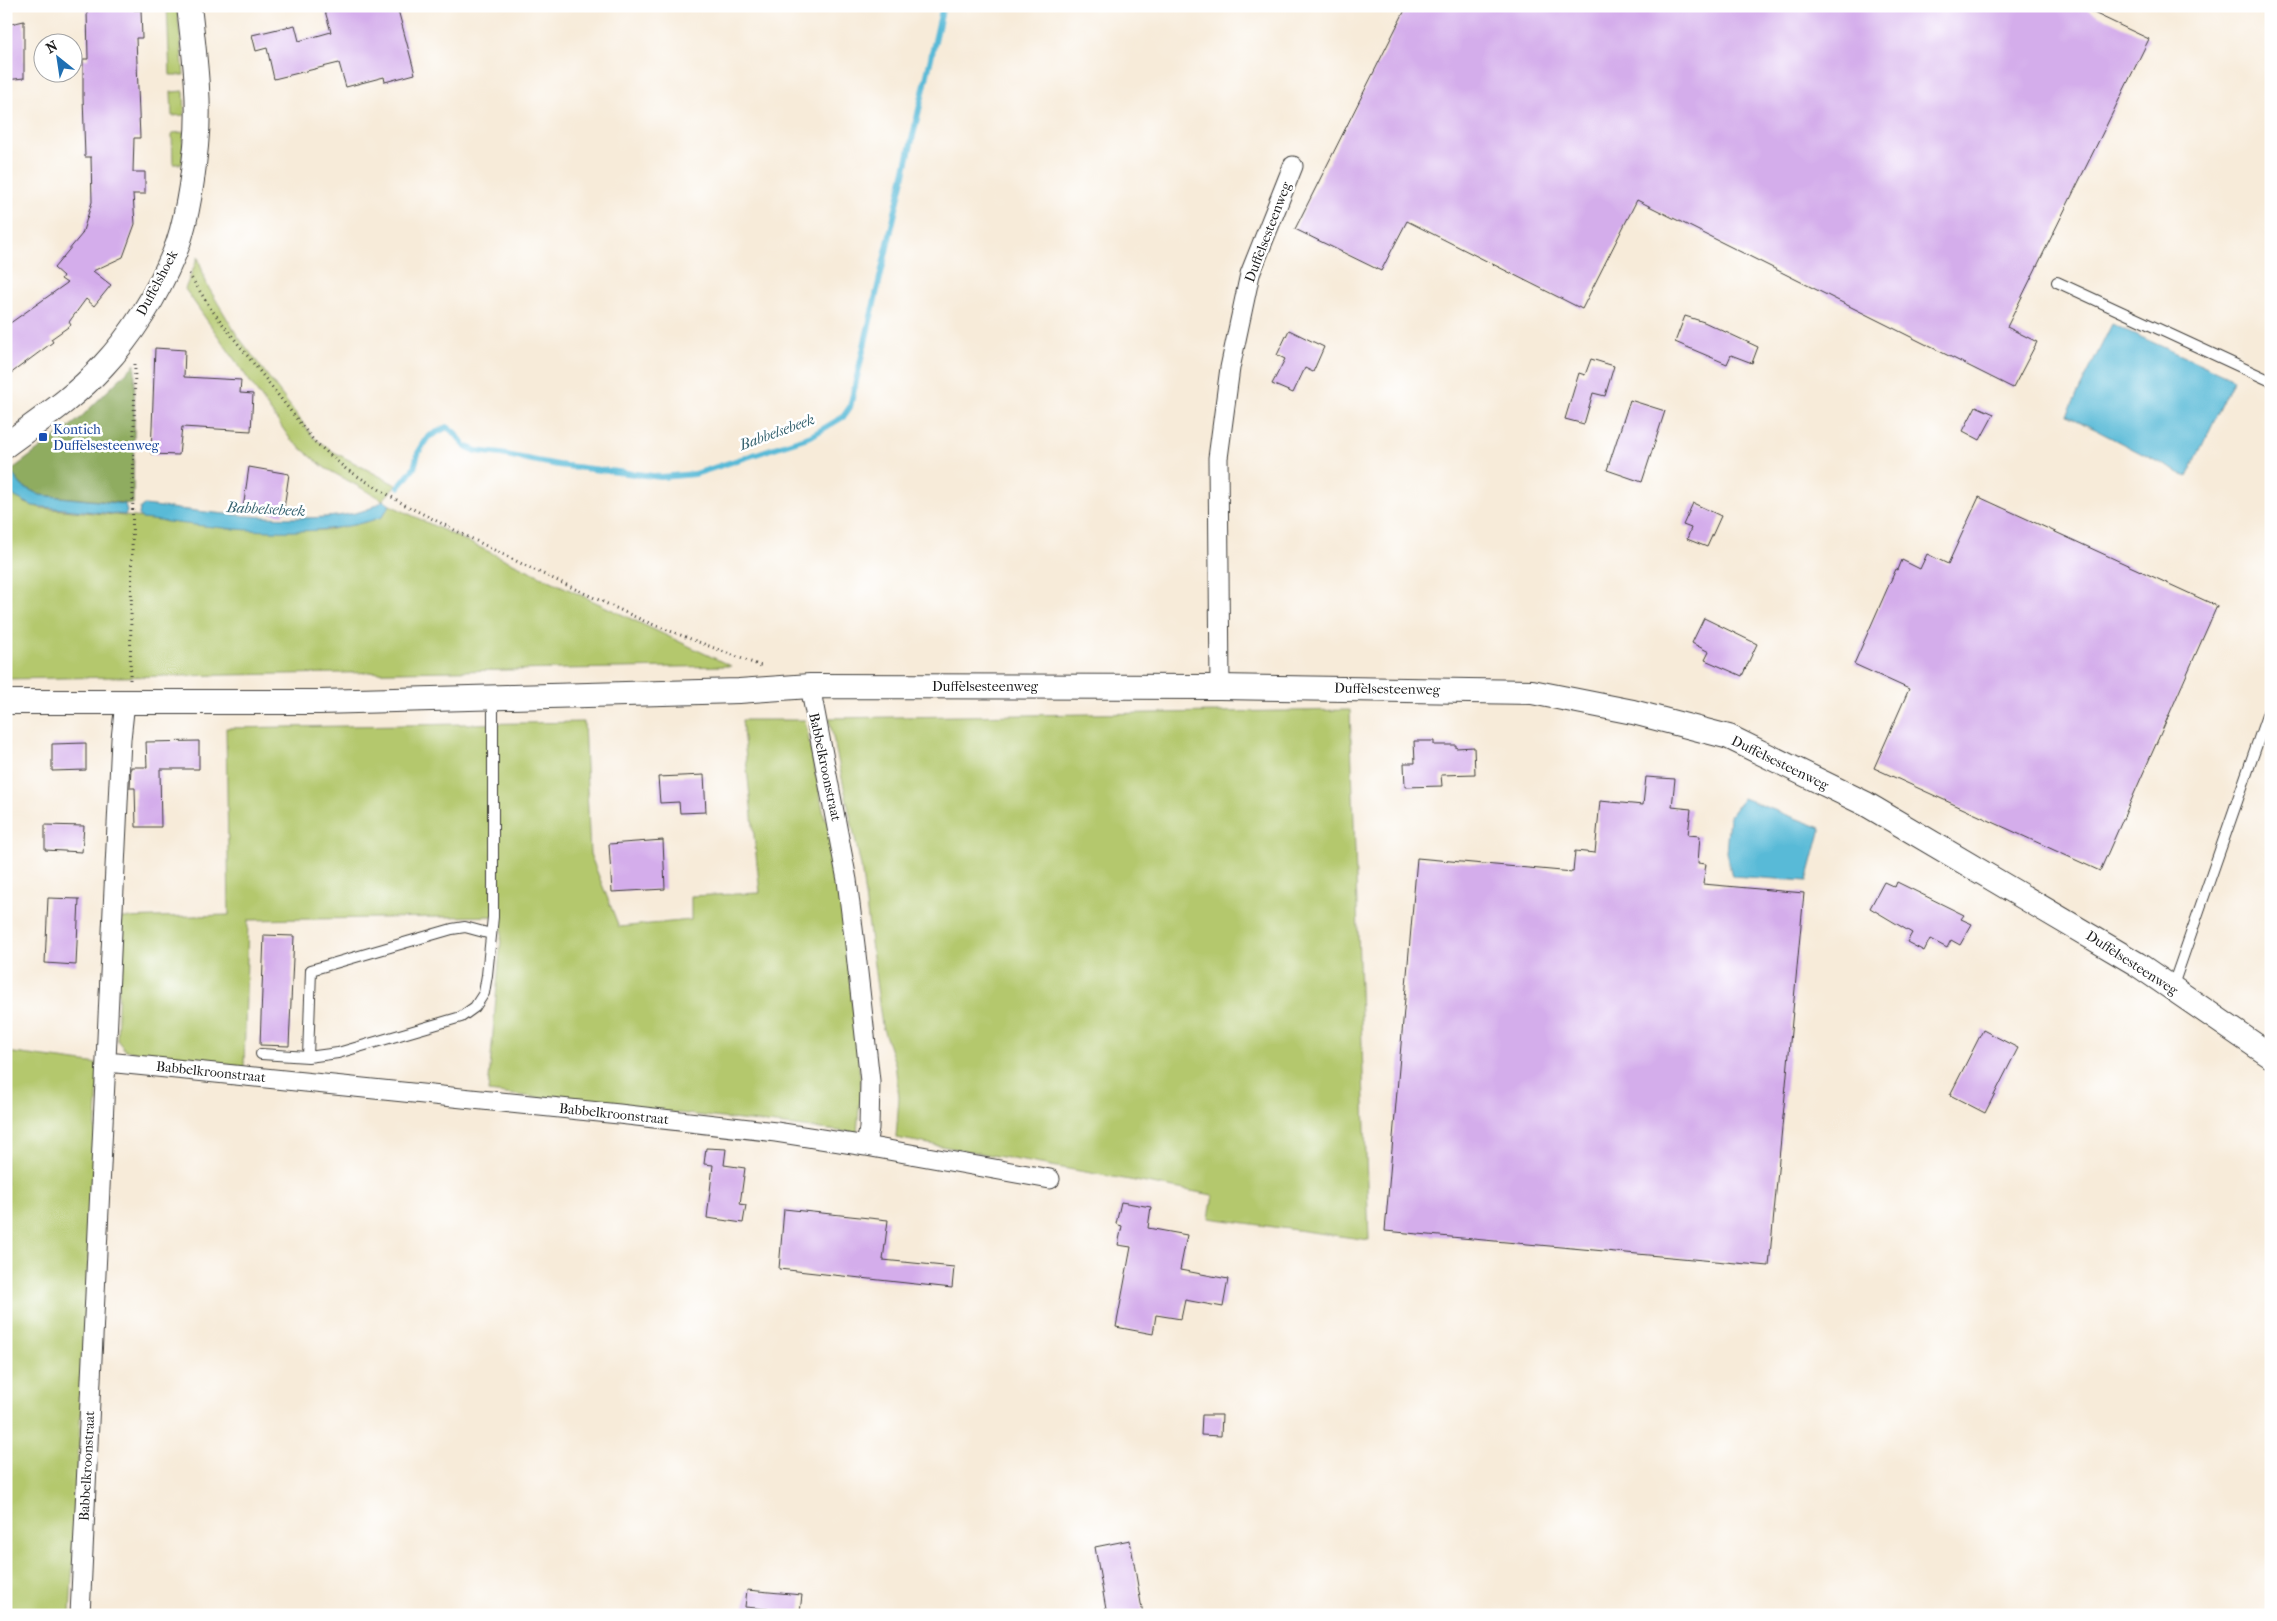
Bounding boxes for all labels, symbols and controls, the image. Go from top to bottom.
north arrow [32,32,82,82]
text: N [43,37,61,57]
street label: Duffelsesteenweg [1241,179,1295,285]
street label: Duffelshoek [133,247,182,319]
water label: Babbelsebeek [736,410,817,454]
place label: Kontich Duffelsesteenweg [53,421,160,454]
marker: Kontich Duffelsesteenweg [37,431,49,443]
water label: Babbelsebeek [225,498,306,520]
street label: Duffelsesteenweg [932,678,1039,695]
street label: Duffelsesteenweg [1334,680,1441,698]
street label: Babbelkroonstraat [805,711,845,823]
street label: Duffelsesteenweg [1729,732,1832,794]
street label: Duffelsesteenweg [2083,927,2182,999]
street label: Babbelkroonstraat [155,1058,267,1086]
street label: Babbelkroonstraat [558,1100,670,1128]
street label: Babbelkroonstraat [76,1410,98,1522]

